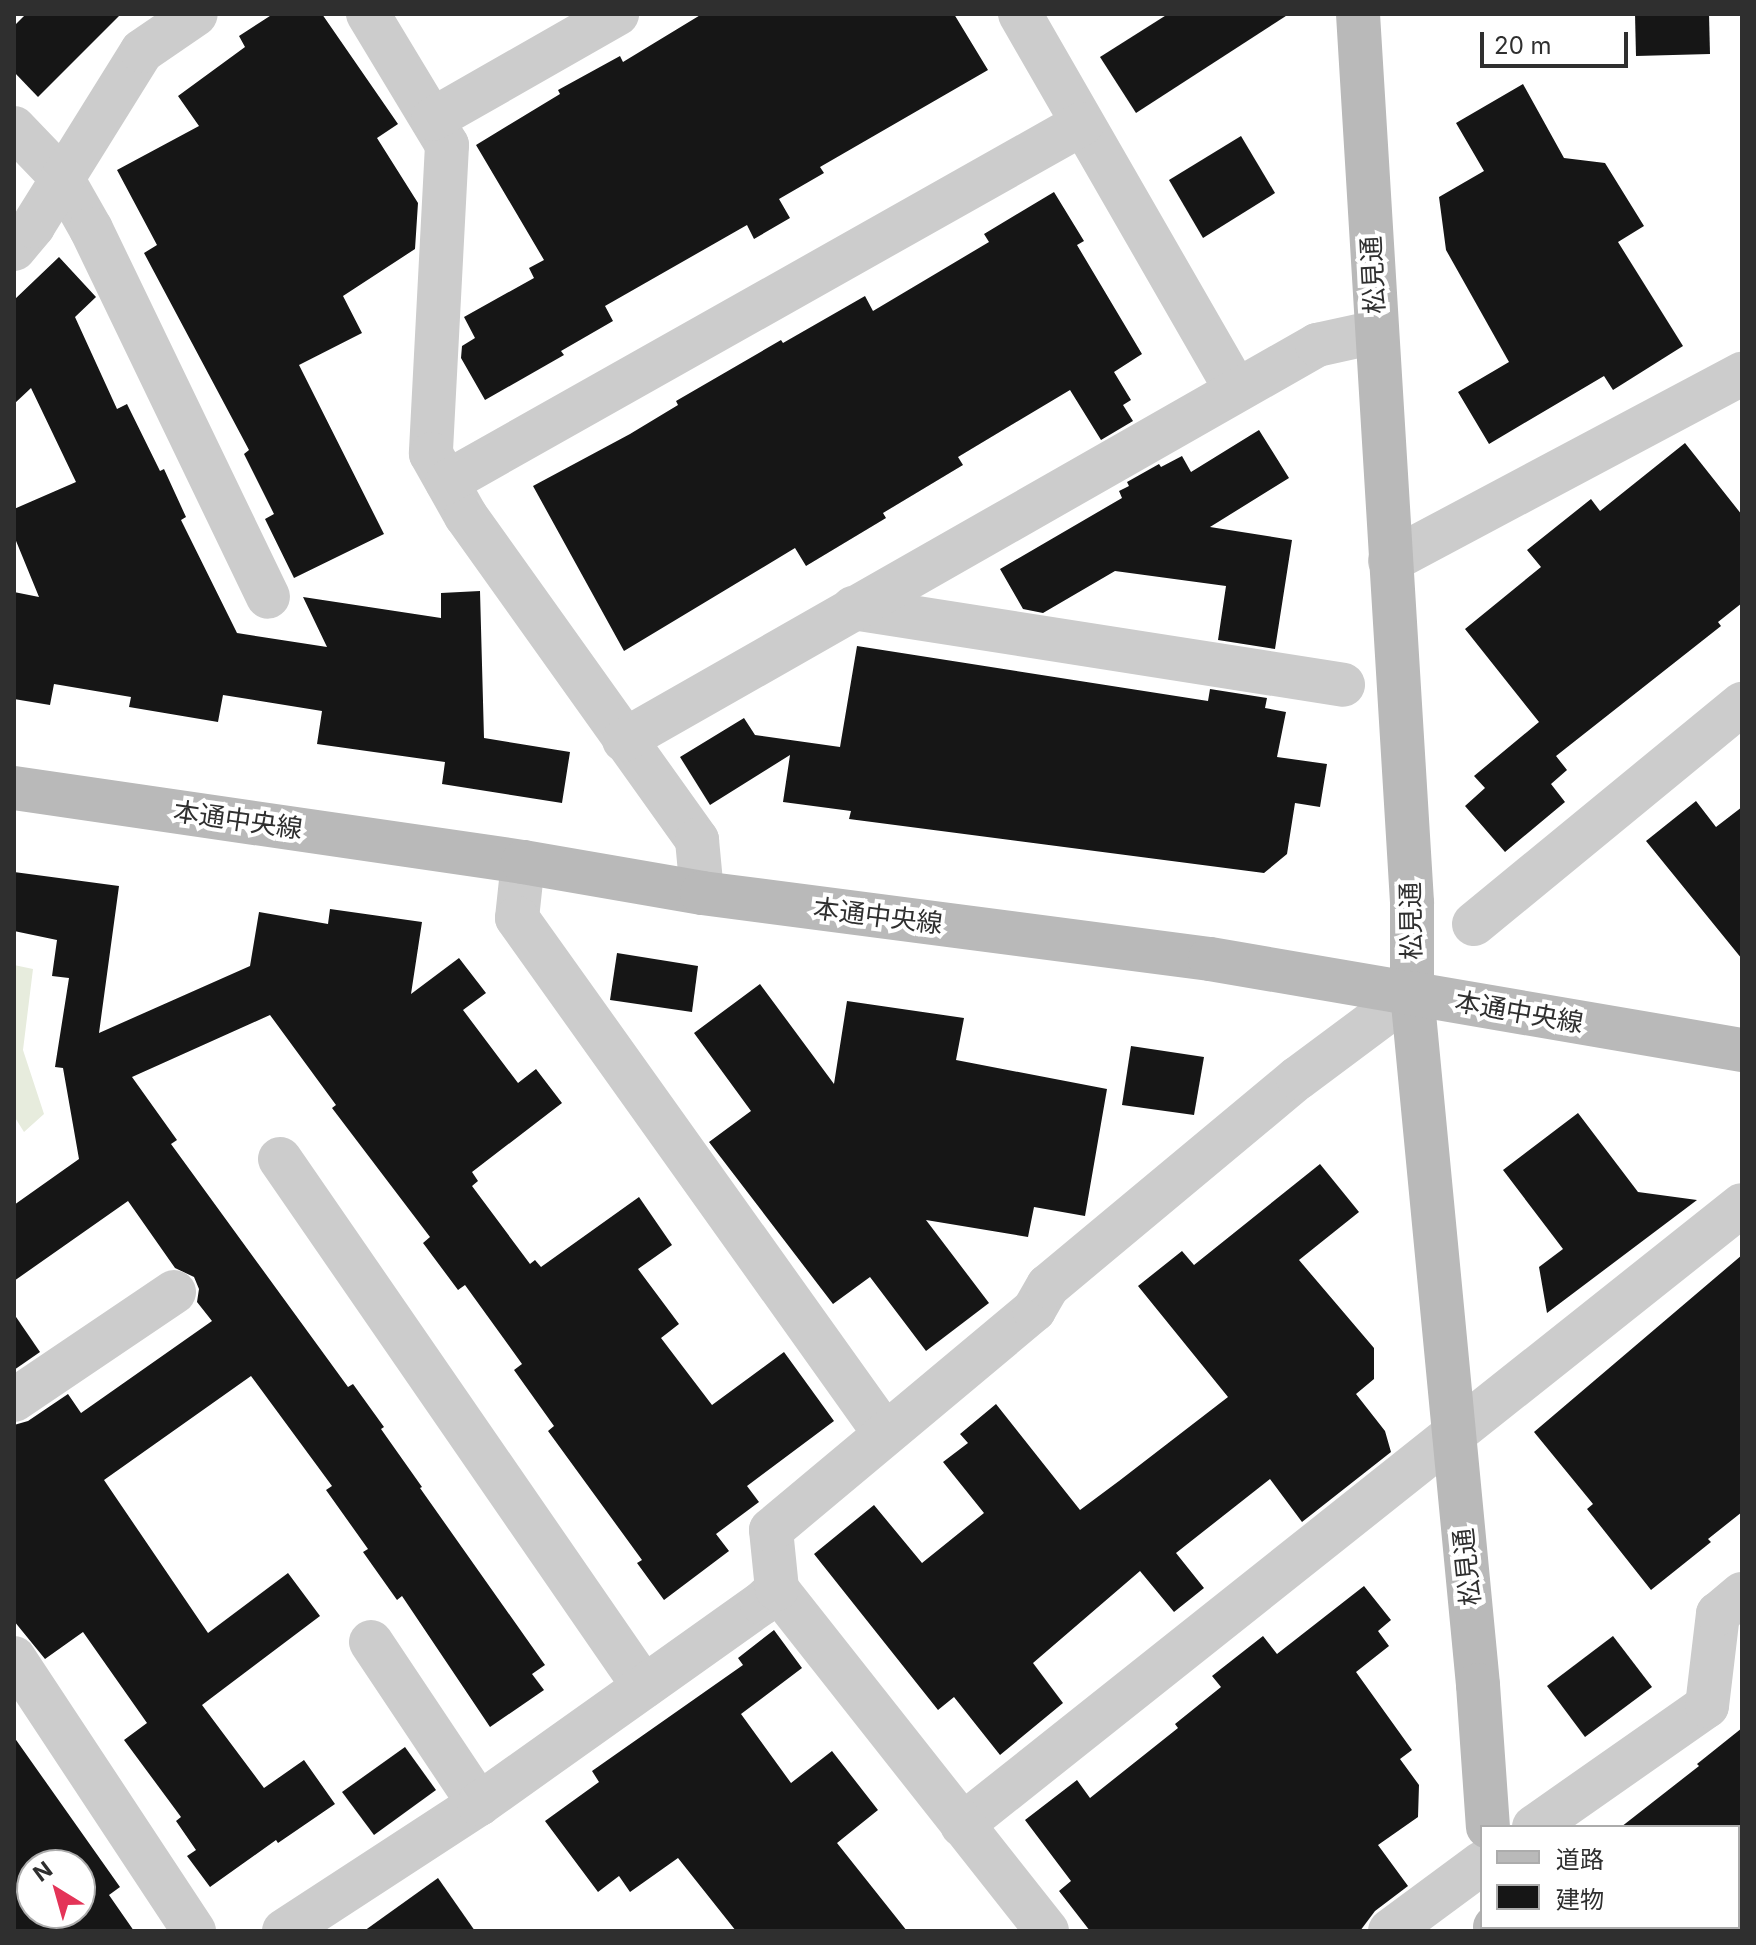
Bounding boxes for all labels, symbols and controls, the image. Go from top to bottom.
scale bar [1484,16,1632,66]
text: 20 m [1494,31,1552,60]
street label: 松見通 [1355,235,1391,315]
street label: 本通中央線 [171,796,305,844]
street label: 松見通 [1395,882,1427,960]
street label: 本通中央線 [812,893,944,939]
street label: 本通中央線 [1452,985,1586,1039]
street label: 松見通 [1447,1527,1487,1607]
legend [1480,1825,1740,1929]
text: 道路 [1556,1845,1604,1874]
north arrow [16,1849,96,1929]
text: N [28,1856,57,1887]
text: 建物 [1556,1885,1604,1914]

